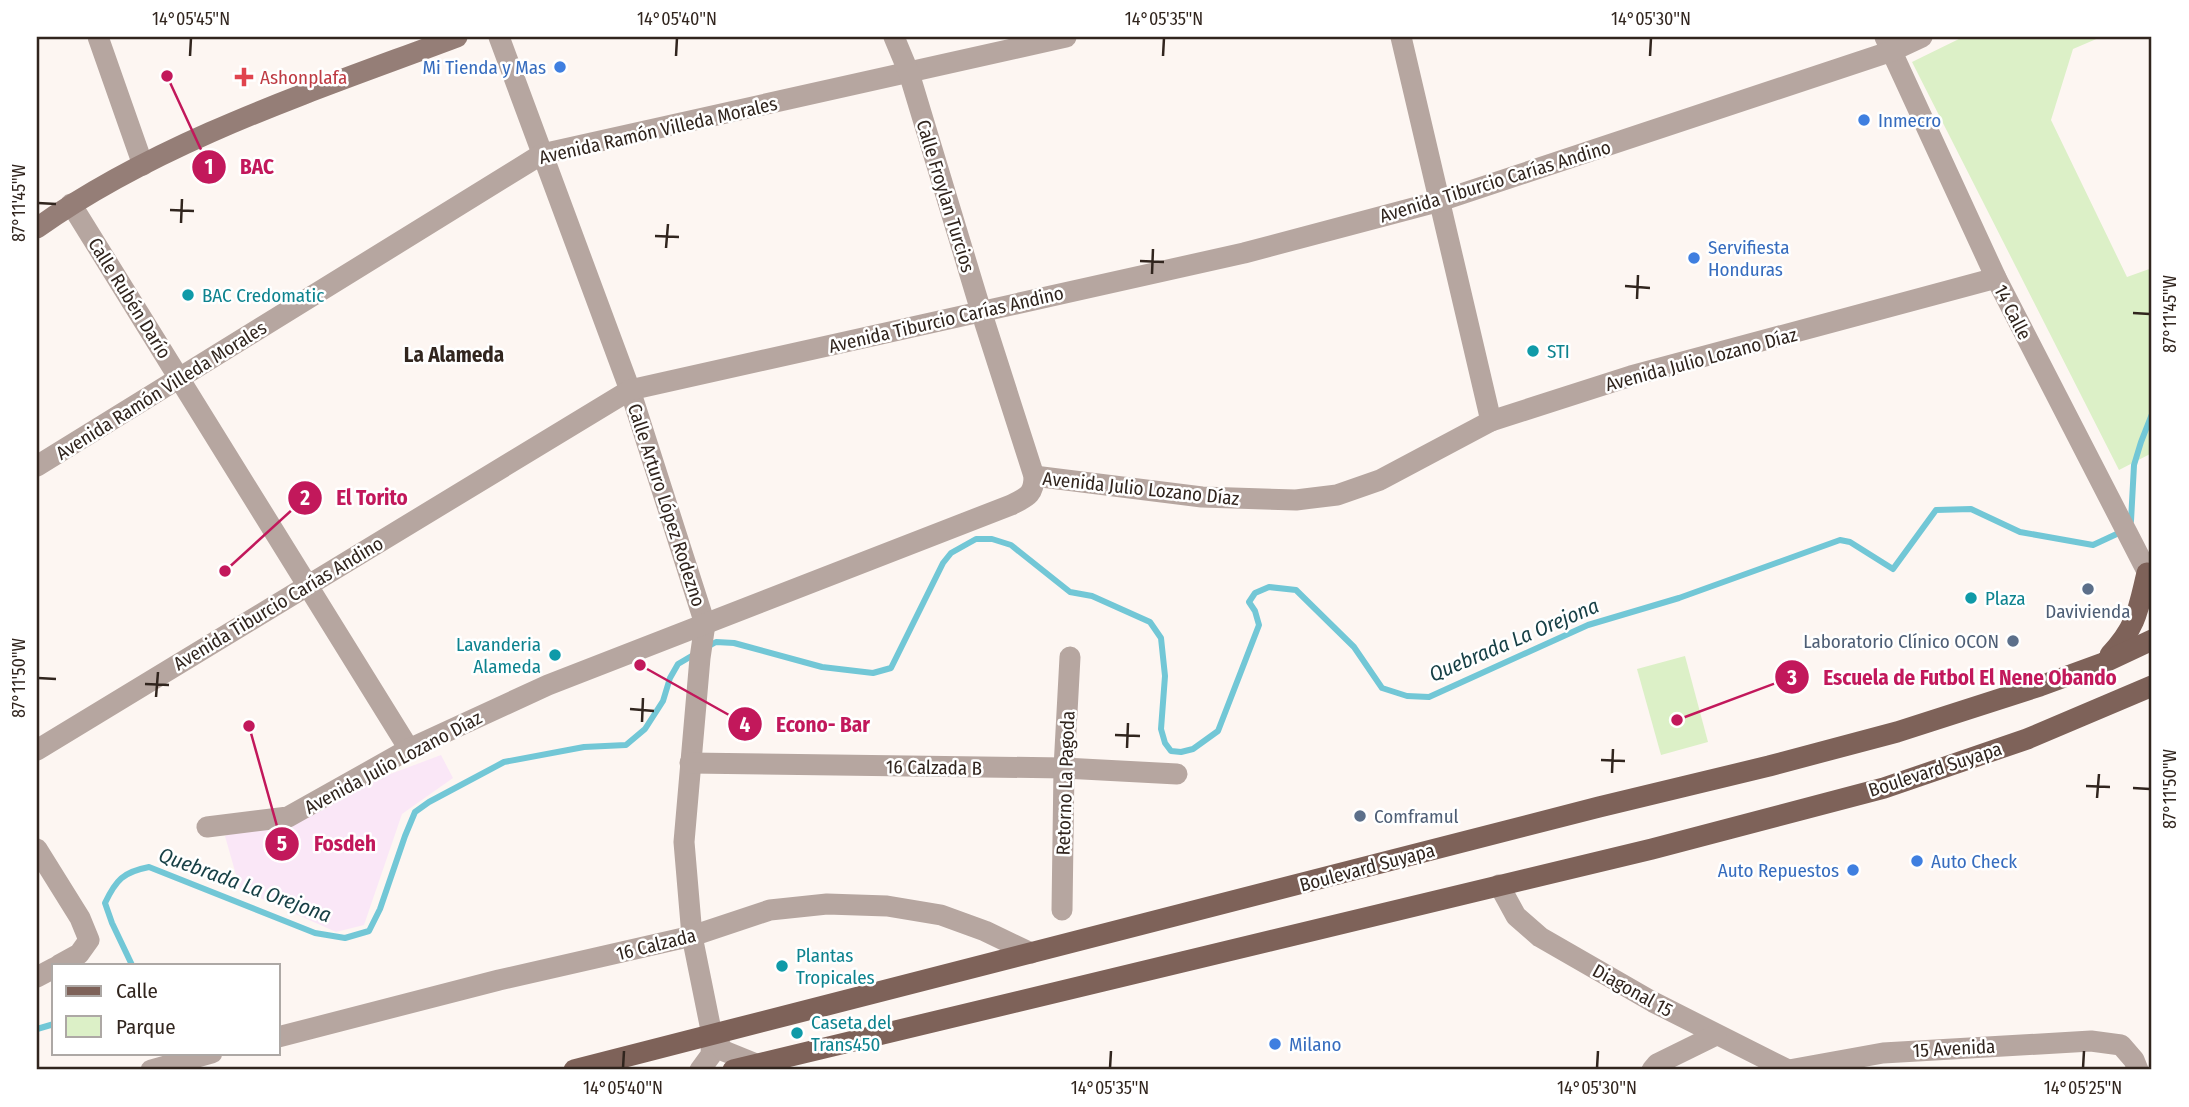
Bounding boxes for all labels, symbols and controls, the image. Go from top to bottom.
text: 14°05'45"N [152,8,230,30]
text: 14°05'40"N [637,8,717,30]
text: 14°05'35"N [1125,8,1203,30]
text: 14°05'30"N [1611,8,1691,30]
place label: Mi Tienda y Mas [423,56,546,79]
marker: Mi Tienda y Mas [552,59,568,75]
place label: Ashonplafa [260,66,347,89]
marker: Ashonplafa [234,67,254,87]
street label: Avenida Ramón Villeda Morales [537,92,780,169]
place label: Inmecro [1878,109,1941,132]
marker: Inmecro [1856,112,1872,128]
street label: Calle Froylan Turcios [911,117,980,275]
street label: Avenida Tiburcio Carías Andino [1377,135,1614,228]
callout: BAC [191,146,288,188]
text: 1 [205,154,213,180]
text: BAC [240,154,274,180]
text: 87°11'45"W [8,164,30,242]
street label: Calle Rubén Darío [83,234,176,363]
place label: Servifiesta Honduras [1708,236,1790,281]
marker: Servifiesta Honduras [1686,250,1702,266]
text: 87°11'45"W [2159,275,2181,353]
street label: Avenida Tiburcio Carías Andino [826,281,1066,358]
street label: 14 Calle [1989,281,2036,344]
place label: BAC Credomatic [202,284,324,307]
marker: BAC Credomatic [180,287,196,303]
street label: Avenida Ramón Villeda Morales [52,316,271,465]
street label: Avenida Julio Lozano Díaz [1603,323,1800,396]
place label: STI [1547,340,1570,363]
district label: La Alameda [404,342,504,368]
marker: STI [1525,343,1541,359]
street label: Calle Arturo López Rodezno [623,401,710,610]
street label: Avenida Julio Lozano Díaz [1042,467,1241,510]
callout: El Torito [287,477,422,519]
text: 2 [299,485,310,511]
text: El Torito [336,485,408,511]
street label: Avenida Tiburcio Carías Andino [169,532,387,675]
marker: Davivienda [2080,581,2096,597]
place label: Plaza [1985,587,2026,610]
marker: Plaza [1963,590,1979,606]
water label: Quebrada La Orejona [1425,592,1603,688]
place label: Davivienda [2045,600,2131,623]
place label: Laboratorio Clínico OCON [1803,630,1999,653]
place label: Lavanderia Alameda [456,633,541,678]
marker: Laboratorio Clínico OCON [2005,633,2021,649]
text: 87°11'50"W [8,638,30,718]
marker: Lavanderia Alameda [547,647,563,663]
callout: Escuela de Futbol El Nene Obando [1774,656,2131,698]
text: 3 [1786,665,1797,691]
text: Escuela de Futbol El Nene Obando [1823,665,2117,691]
callout: Econo- Bar [727,703,884,745]
street label: Avenida Julio Lozano Díaz [301,706,486,819]
street label: Retorno La Pagoda [1051,710,1080,856]
text: 4 [740,712,751,738]
text: Econo- Bar [776,712,870,738]
street label: Boulevard Suyapa [1866,737,2005,802]
text: 87°11'50"W [2159,749,2181,829]
street label: 16 Calzada B [886,755,982,780]
place label: Comframul [1374,805,1459,828]
marker: Comframul [1352,808,1368,824]
callout: Fosdeh [265,823,390,865]
text: 5 [277,831,287,857]
text: Fosdeh [314,831,376,857]
street label: Boulevard Suyapa [1297,838,1437,897]
water label: Quebrada La Orejona [155,842,335,928]
place label: Auto Check [1931,850,2017,873]
marker: Auto Check [1909,853,1925,869]
place label: Auto Repuestos [1718,859,1839,882]
marker: Auto Repuestos [1845,862,1861,878]
street label: 16 Calzada [614,924,698,965]
place label: Plantas Tropicales [796,944,875,989]
marker: Plantas Tropicales [774,958,790,974]
street label: Diagonal 15 [1589,959,1677,1022]
legend [52,964,280,1054]
text: Calle [116,978,158,1004]
place label: Caseta del Trans450 [811,1011,892,1056]
text: Parque [116,1014,176,1040]
marker: Caseta del Trans450 [789,1025,805,1041]
place label: Milano [1289,1033,1342,1056]
street label: 15 Avenida [1912,1035,1996,1062]
marker: Milano [1267,1036,1283,1052]
text: 14°05'40"N [583,1077,663,1099]
text: 14°05'35"N [1071,1077,1149,1099]
text: 14°05'30"N [1557,1077,1637,1099]
text: 14°05'25"N [2044,1077,2122,1099]

